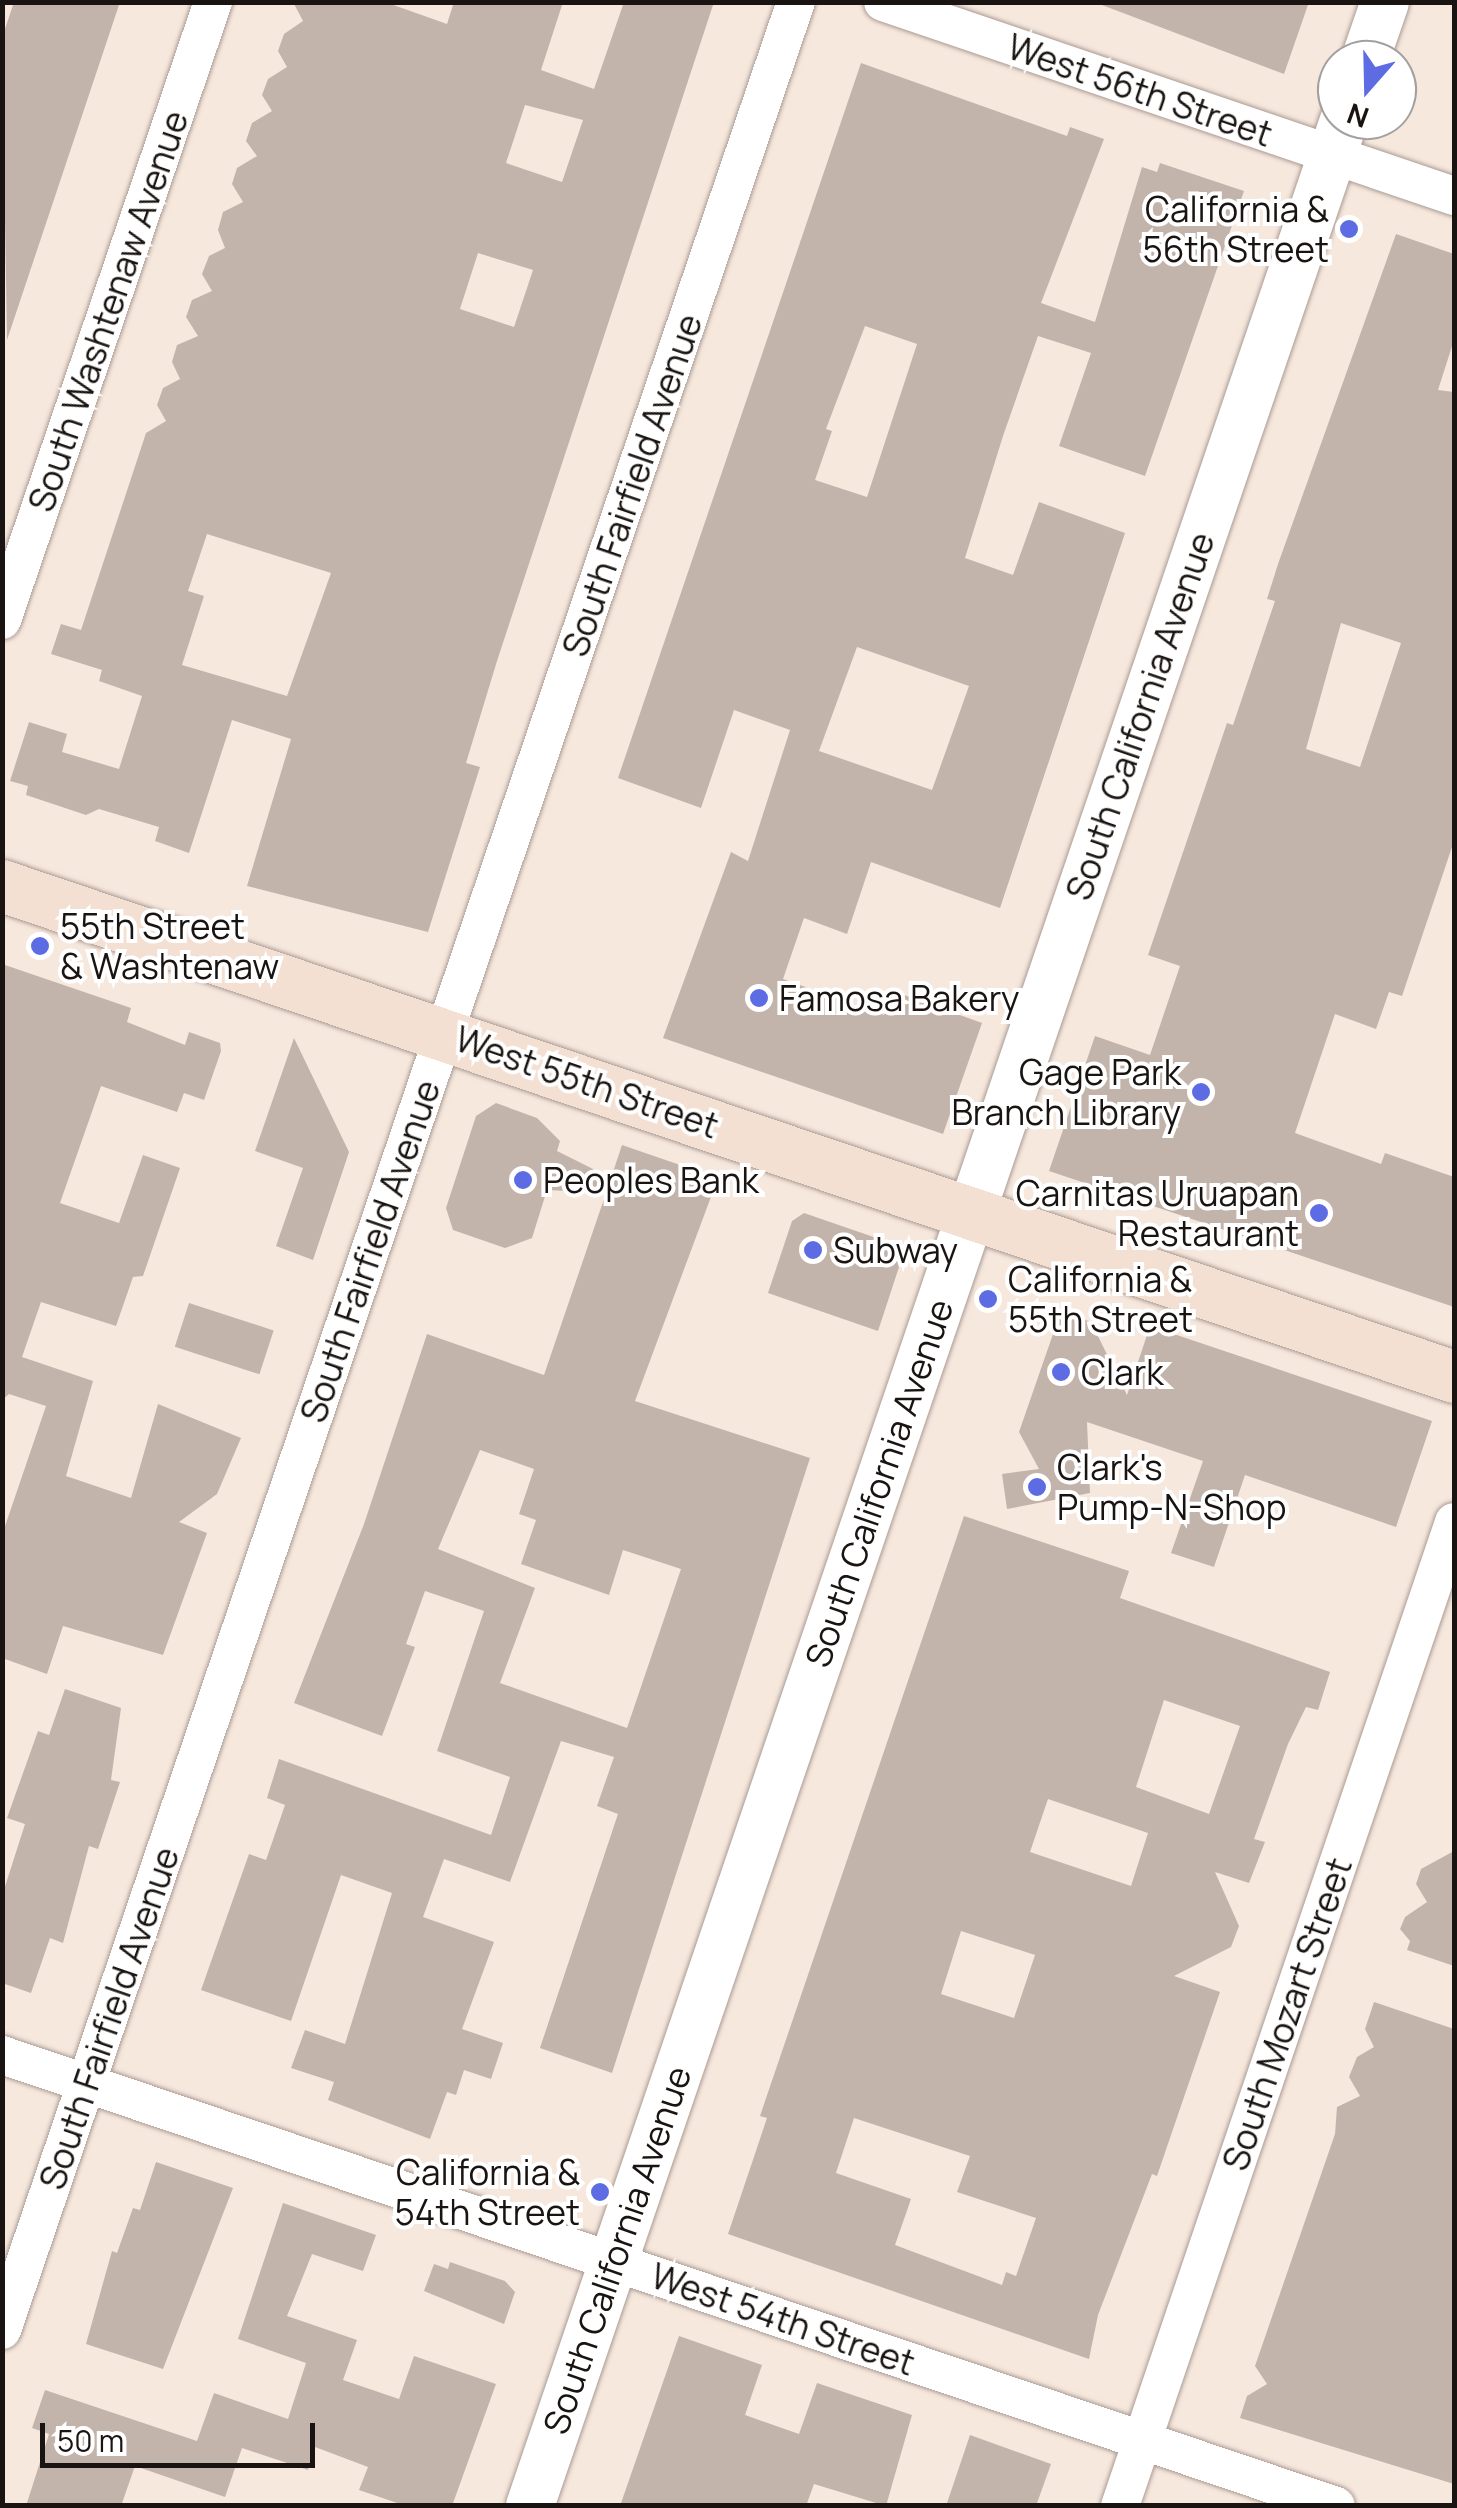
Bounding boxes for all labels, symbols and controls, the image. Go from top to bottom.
street label: West 56th Street [1002,25,1278,155]
north arrow [1317,40,1417,140]
text: N [1341,95,1373,138]
street label: South Washtenaw Avenue [20,105,196,517]
place label: California & 56th Street [1142,188,1329,270]
marker: California & 56th Street [1338,218,1360,240]
street label: South Fairfield Avenue [554,308,710,662]
street label: South California Avenue [1057,527,1223,905]
place label: 55th Street & Washtenaw [60,905,279,987]
marker: 55th Street & Washtenaw [29,935,51,957]
place label: Famosa Bakery [779,977,1019,1019]
marker: Famosa Bakery [748,987,770,1009]
street label: West 55th Street [450,1017,724,1147]
place label: Gage Park Branch Library [951,1051,1181,1133]
street label: South Fairfield Avenue [292,1074,448,1428]
marker: Gage Park Branch Library [1190,1081,1212,1103]
place label: Peoples Bank [543,1159,759,1201]
marker: Peoples Bank [512,1169,534,1191]
place label: Carnitas Uruapan Restaurant [1016,1172,1299,1254]
marker: Carnitas Uruapan Restaurant [1308,1202,1330,1224]
place label: Subway [833,1229,958,1271]
marker: Subway [802,1239,824,1261]
place label: California & 55th Street [1008,1258,1193,1340]
marker: California & 55th Street [977,1288,999,1310]
street label: South California Avenue [796,1294,962,1672]
place label: Clark [1081,1351,1164,1393]
marker: Clark [1050,1361,1072,1383]
place label: Clark's Pump-N-Shop [1057,1446,1286,1528]
marker: Clark's Pump-N-Shop [1026,1476,1048,1498]
street label: South Fairfield Avenue [31,1841,187,2195]
street label: South Mozart Street [1214,1852,1360,2176]
street label: South California Avenue [534,2061,700,2439]
place label: California & 54th Street [395,2151,580,2233]
marker: California & 54th Street [589,2181,611,2203]
street label: West 54th Street [646,2254,920,2384]
scale bar [45,2403,320,2465]
text: 50 m [57,2420,124,2461]

